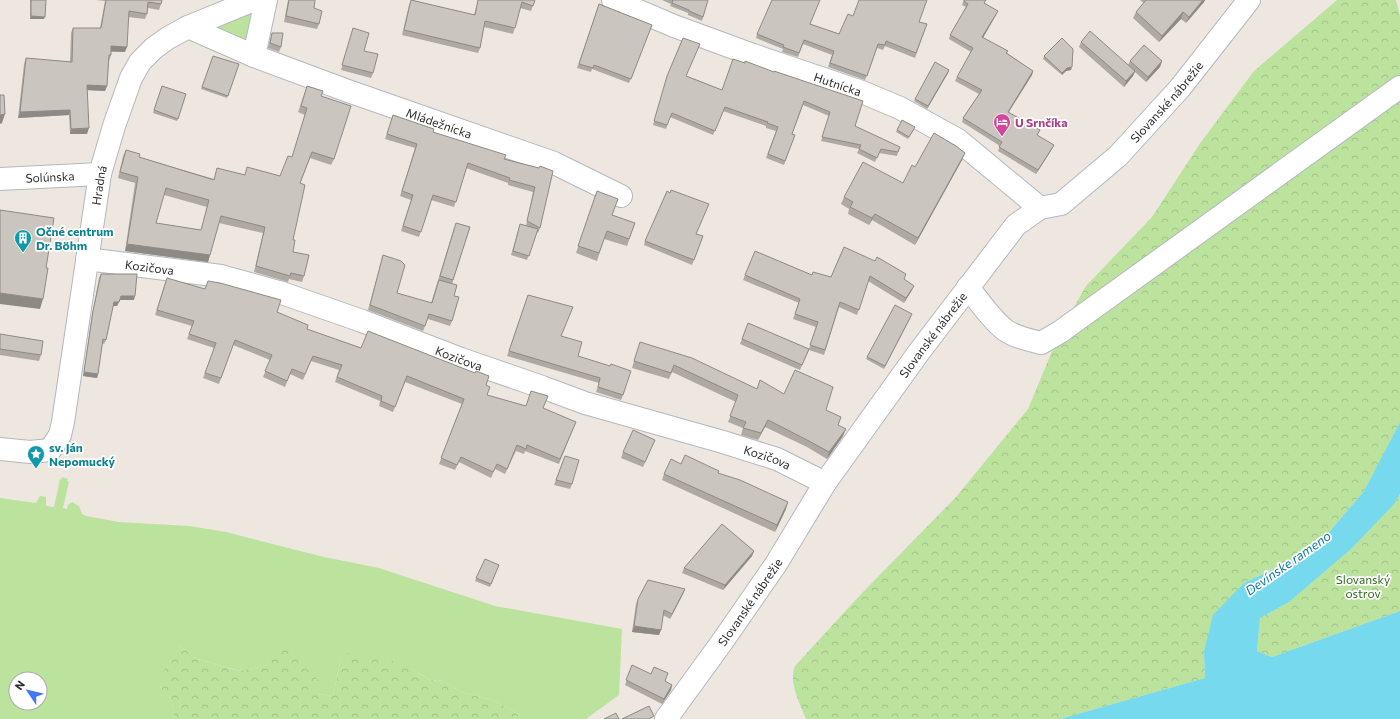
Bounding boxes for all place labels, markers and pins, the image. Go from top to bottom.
hotel icon: U Srnčíka [992,112,1012,137]
place label: U Srnčíka [1015,115,1068,129]
place label: Očné centrum Dr. Böhm [36,224,114,252]
building icon: Očné centrum Dr. Böhm [13,228,33,253]
place label: sv. Ján Nepomucký [49,440,116,468]
place icon: sv. Ján Nepomucký [26,444,46,469]

